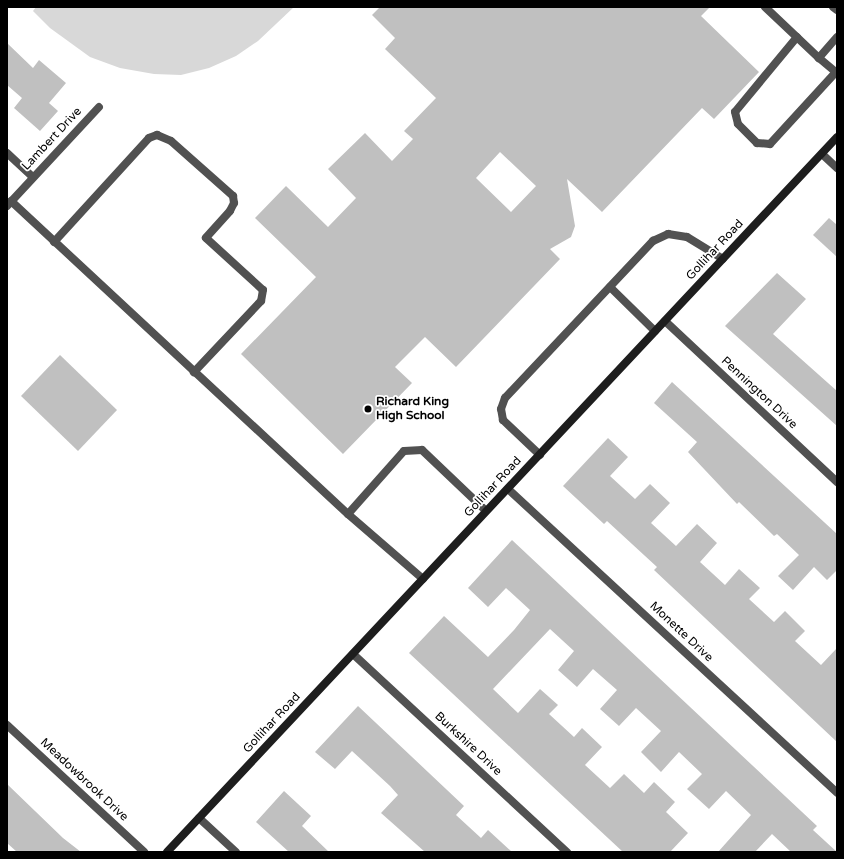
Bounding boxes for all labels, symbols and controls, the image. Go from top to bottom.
street label: Lambert Drive [19,105,85,173]
street label: Gollihar Road [683,217,747,283]
street label: Pennington Drive [718,354,800,432]
place label: Richard King High School [376,395,449,423]
marker: Richard King High School [363,404,373,414]
street label: Gollihar Road [461,454,525,520]
street label: Monette Drive [646,599,716,665]
street label: Gollihar Road [240,690,304,756]
street label: Burkshire Drive [431,709,505,779]
street label: Meadowbrook Drive [37,736,131,824]

